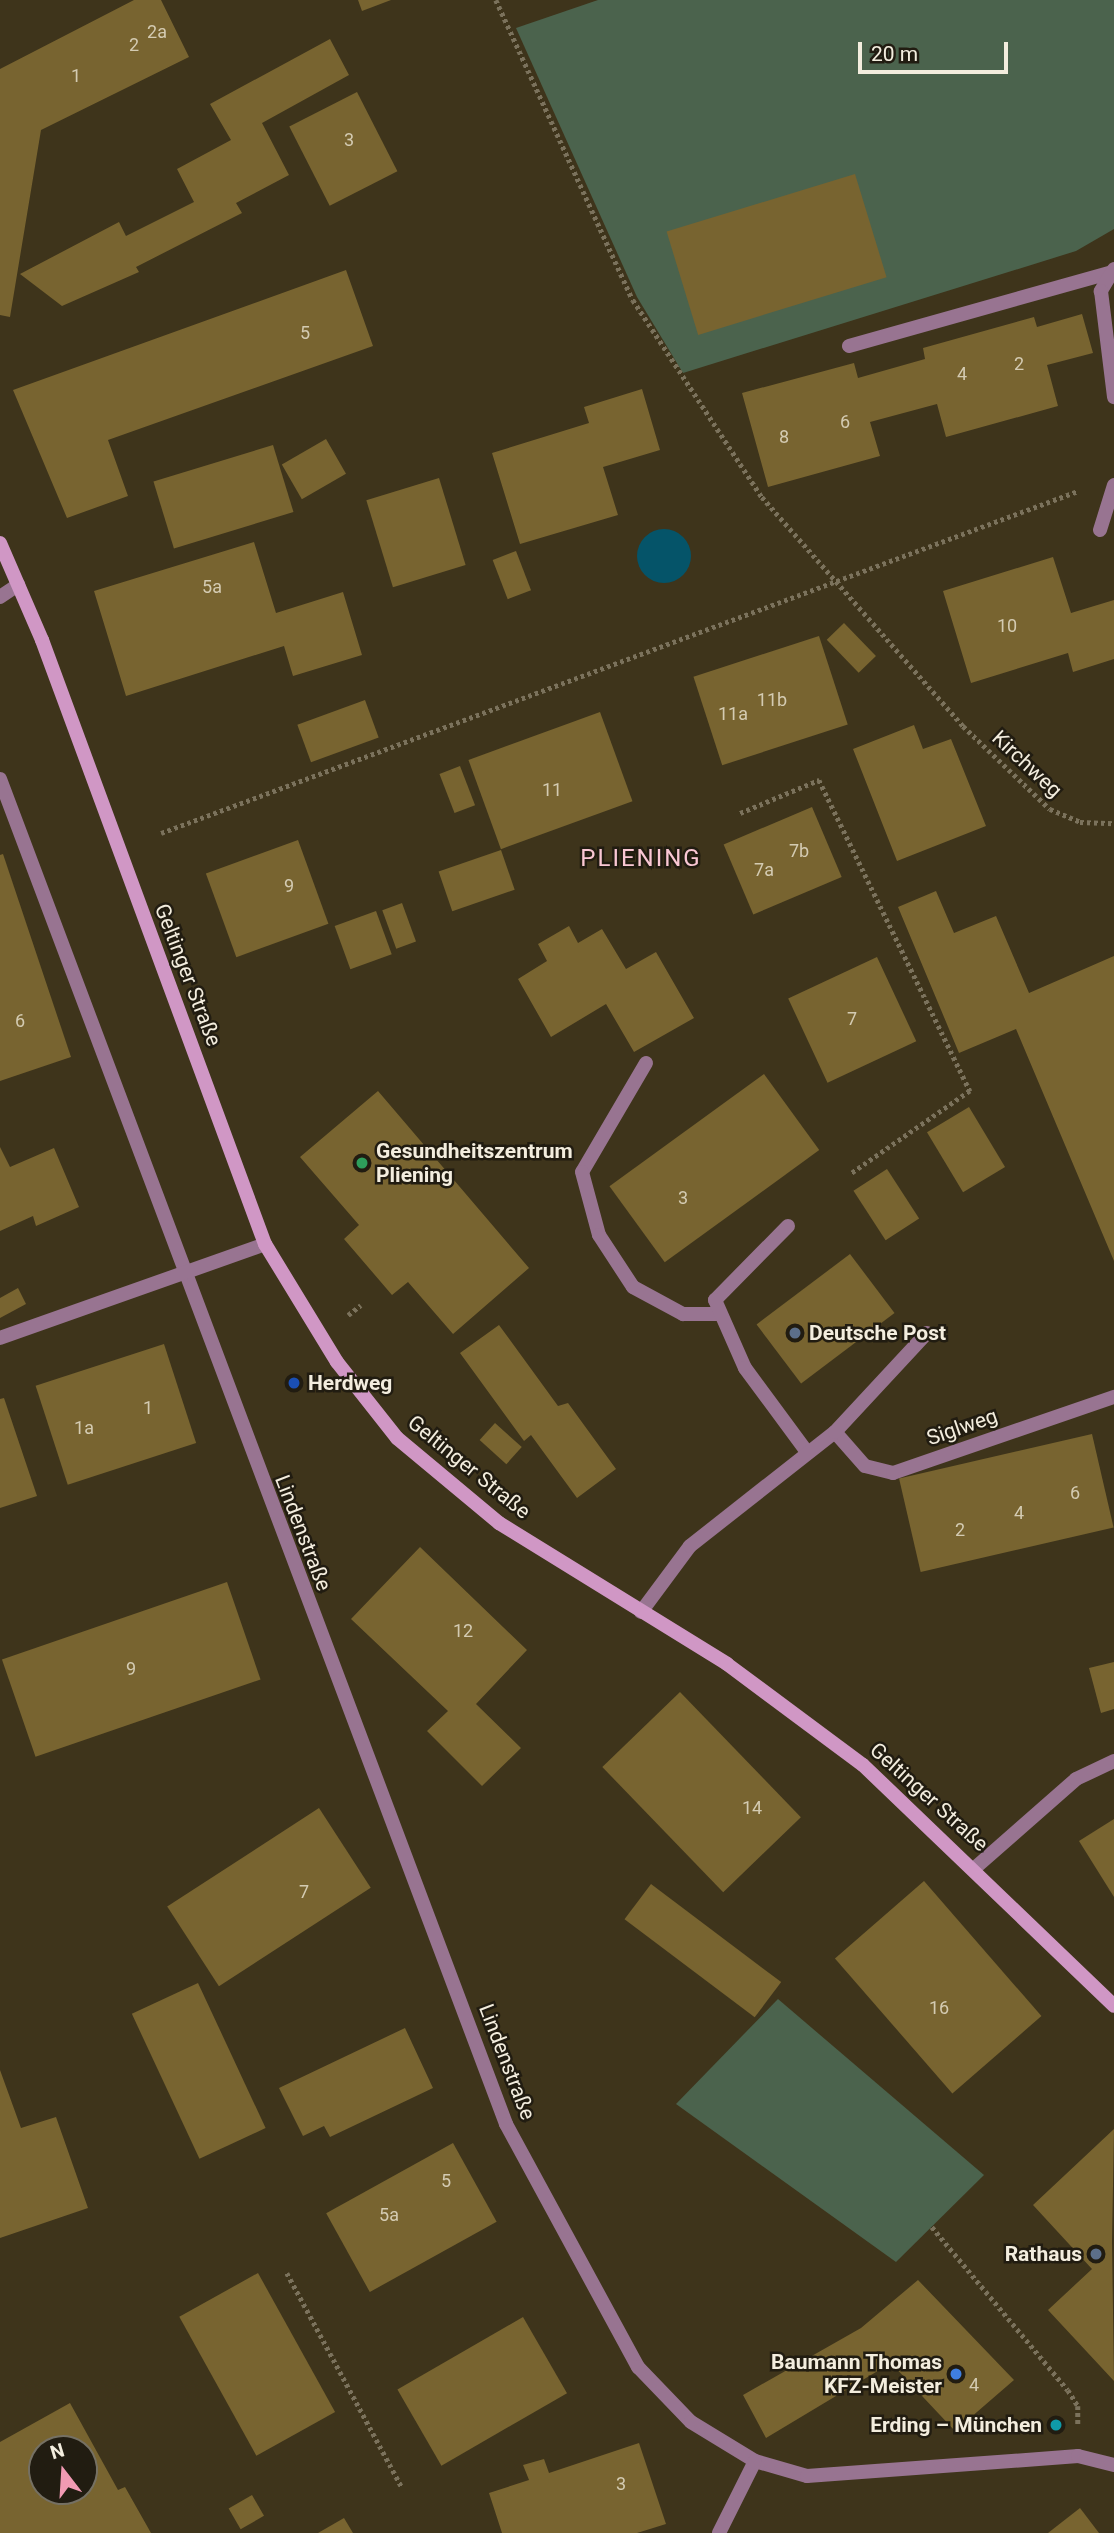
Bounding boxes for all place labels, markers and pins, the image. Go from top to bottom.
place label: Gesundheitszentrum Pliening [376,1138,573,1188]
marker: Gesundheitszentrum Pliening [354,1155,370,1171]
place label: Deutsche Post [809,1320,946,1346]
marker: Deutsche Post [787,1325,803,1341]
place label: Herdweg [308,1370,392,1396]
marker: Herdweg [286,1375,302,1391]
place label: Rathaus [1005,2241,1082,2267]
marker: Rathaus [1088,2246,1104,2262]
place label: Baumann Thomas KFZ-Meister [771,2349,942,2399]
marker: Baumann Thomas KFZ-Meister [948,2366,964,2382]
place label: Erding – München [870,2412,1042,2438]
marker: Erding – München [1048,2417,1064,2433]

